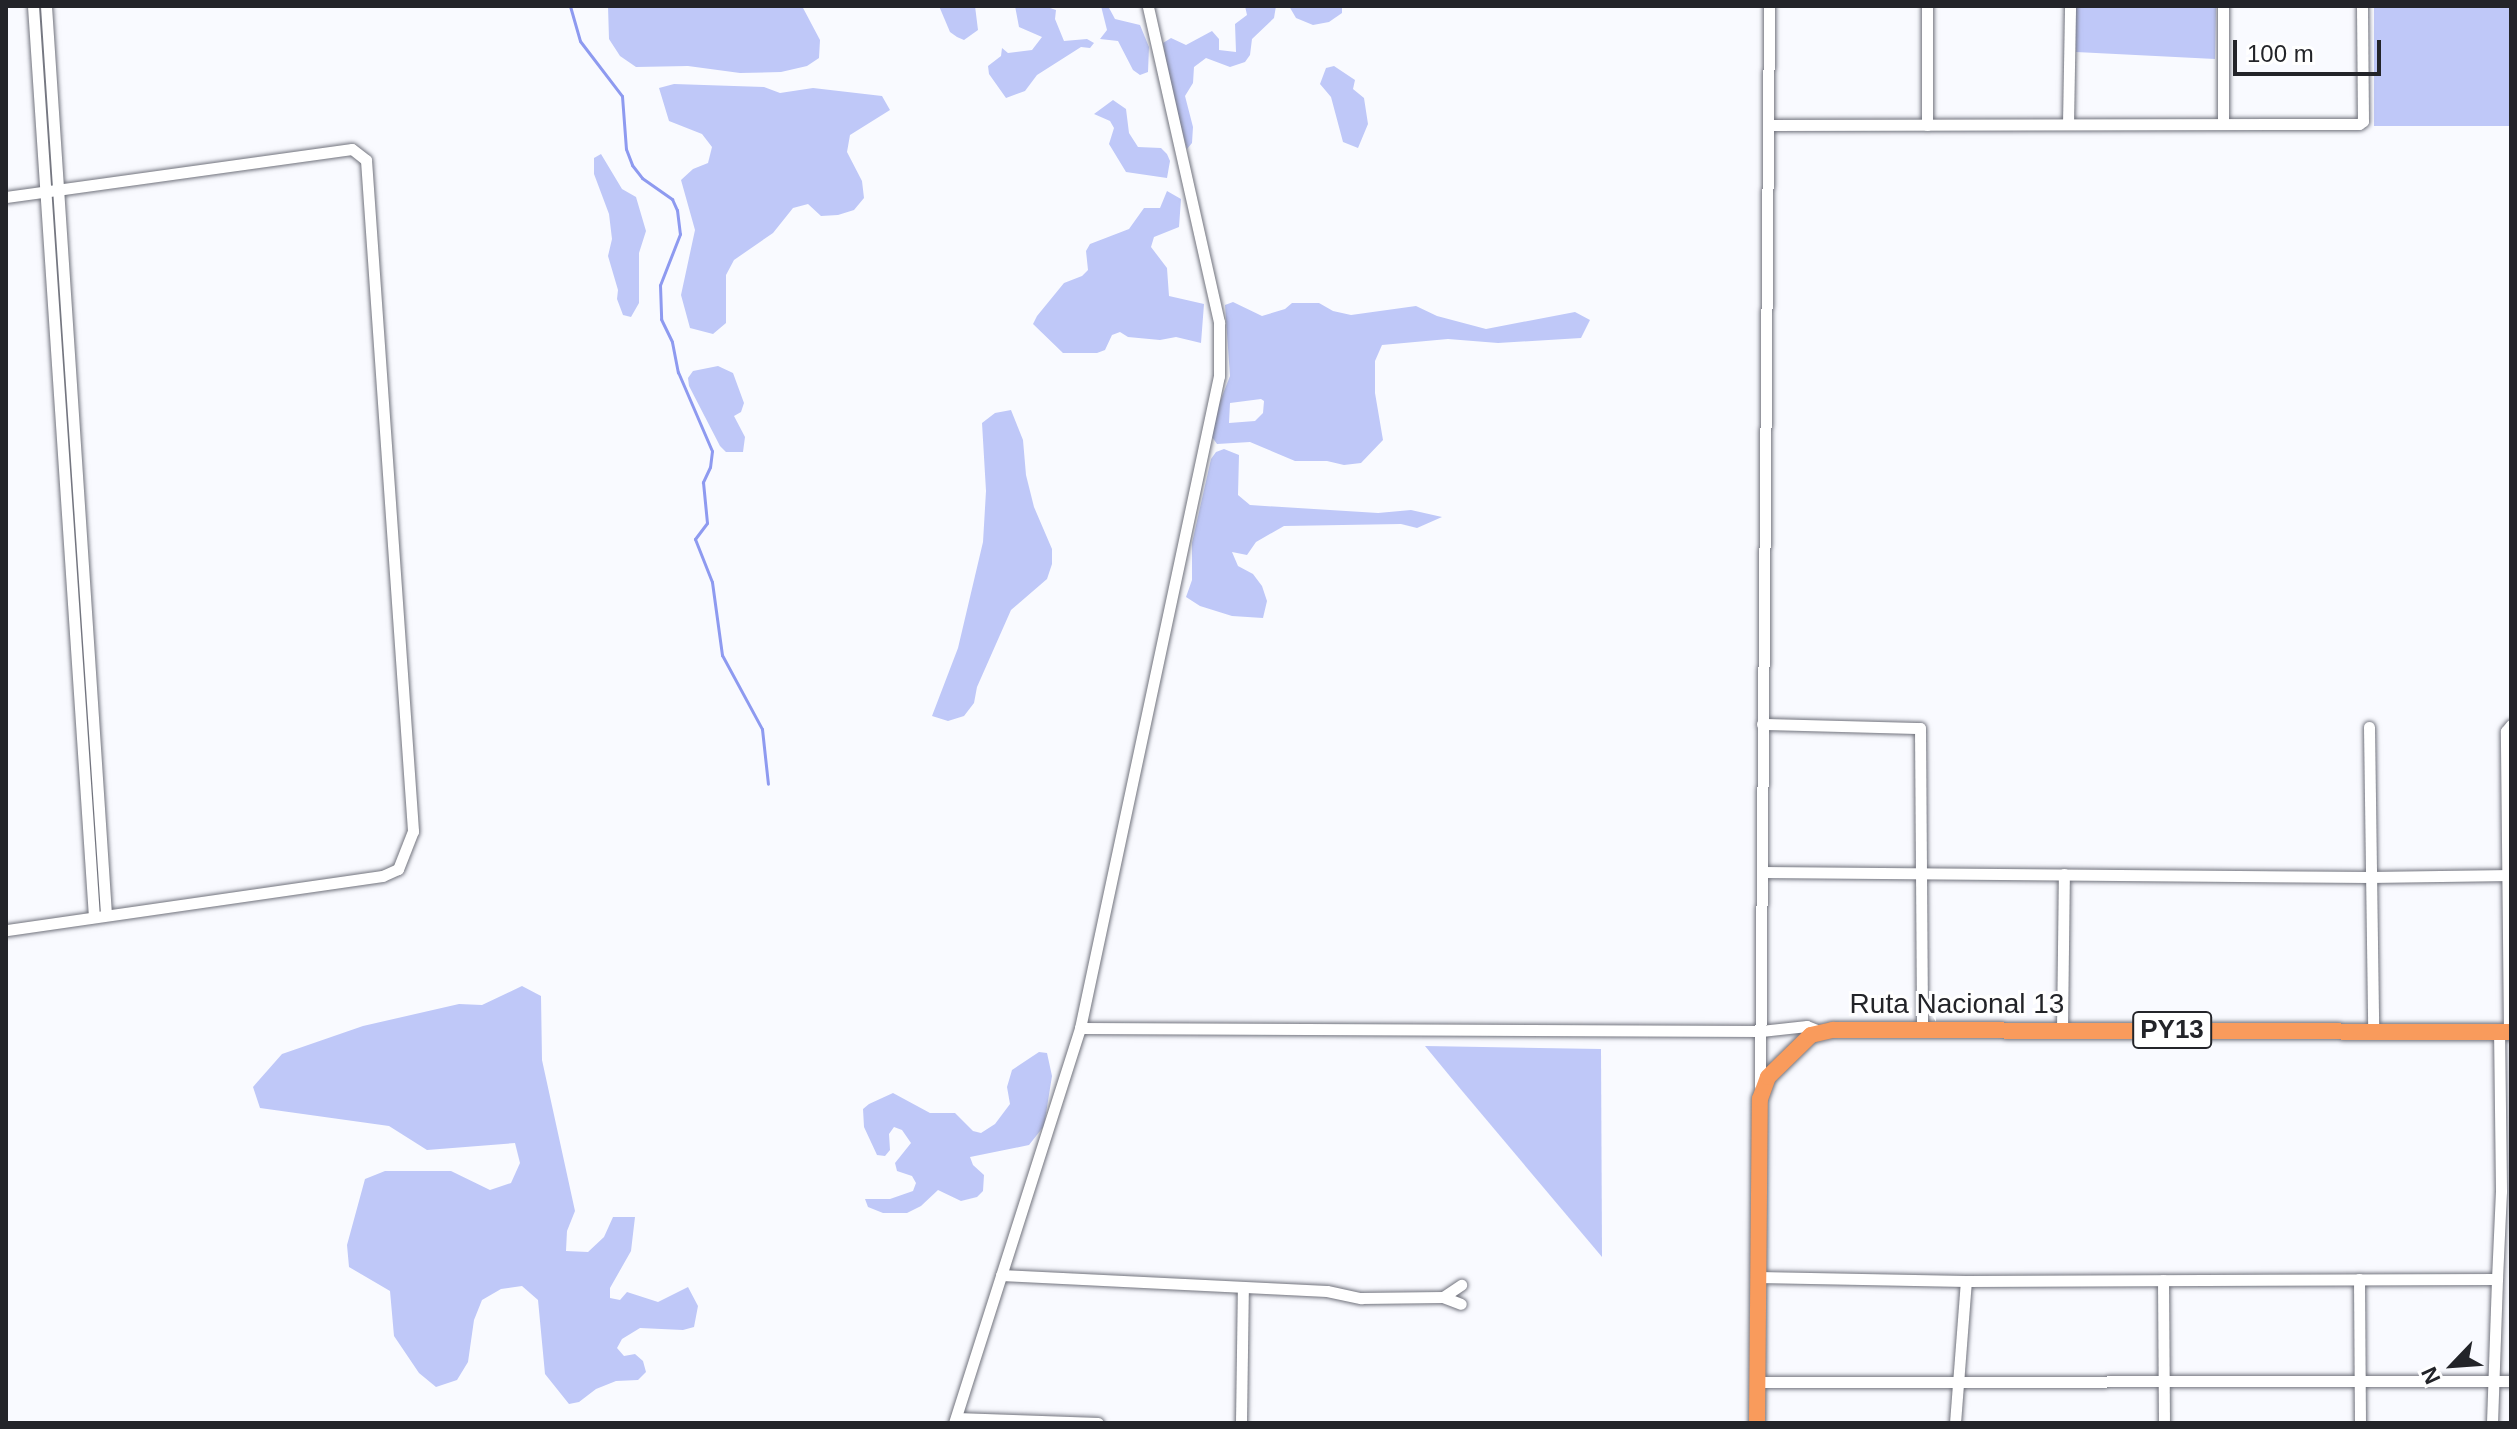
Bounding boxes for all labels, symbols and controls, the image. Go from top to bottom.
scale bar [2237,24,2385,74]
text: 100 m [2247,40,2314,67]
street label: Ruta Nacional 13 [1850,987,2064,1021]
road number: PY13 [2132,1008,2212,1052]
north arrow [2413,1325,2493,1405]
text: N [2416,1363,2445,1388]

